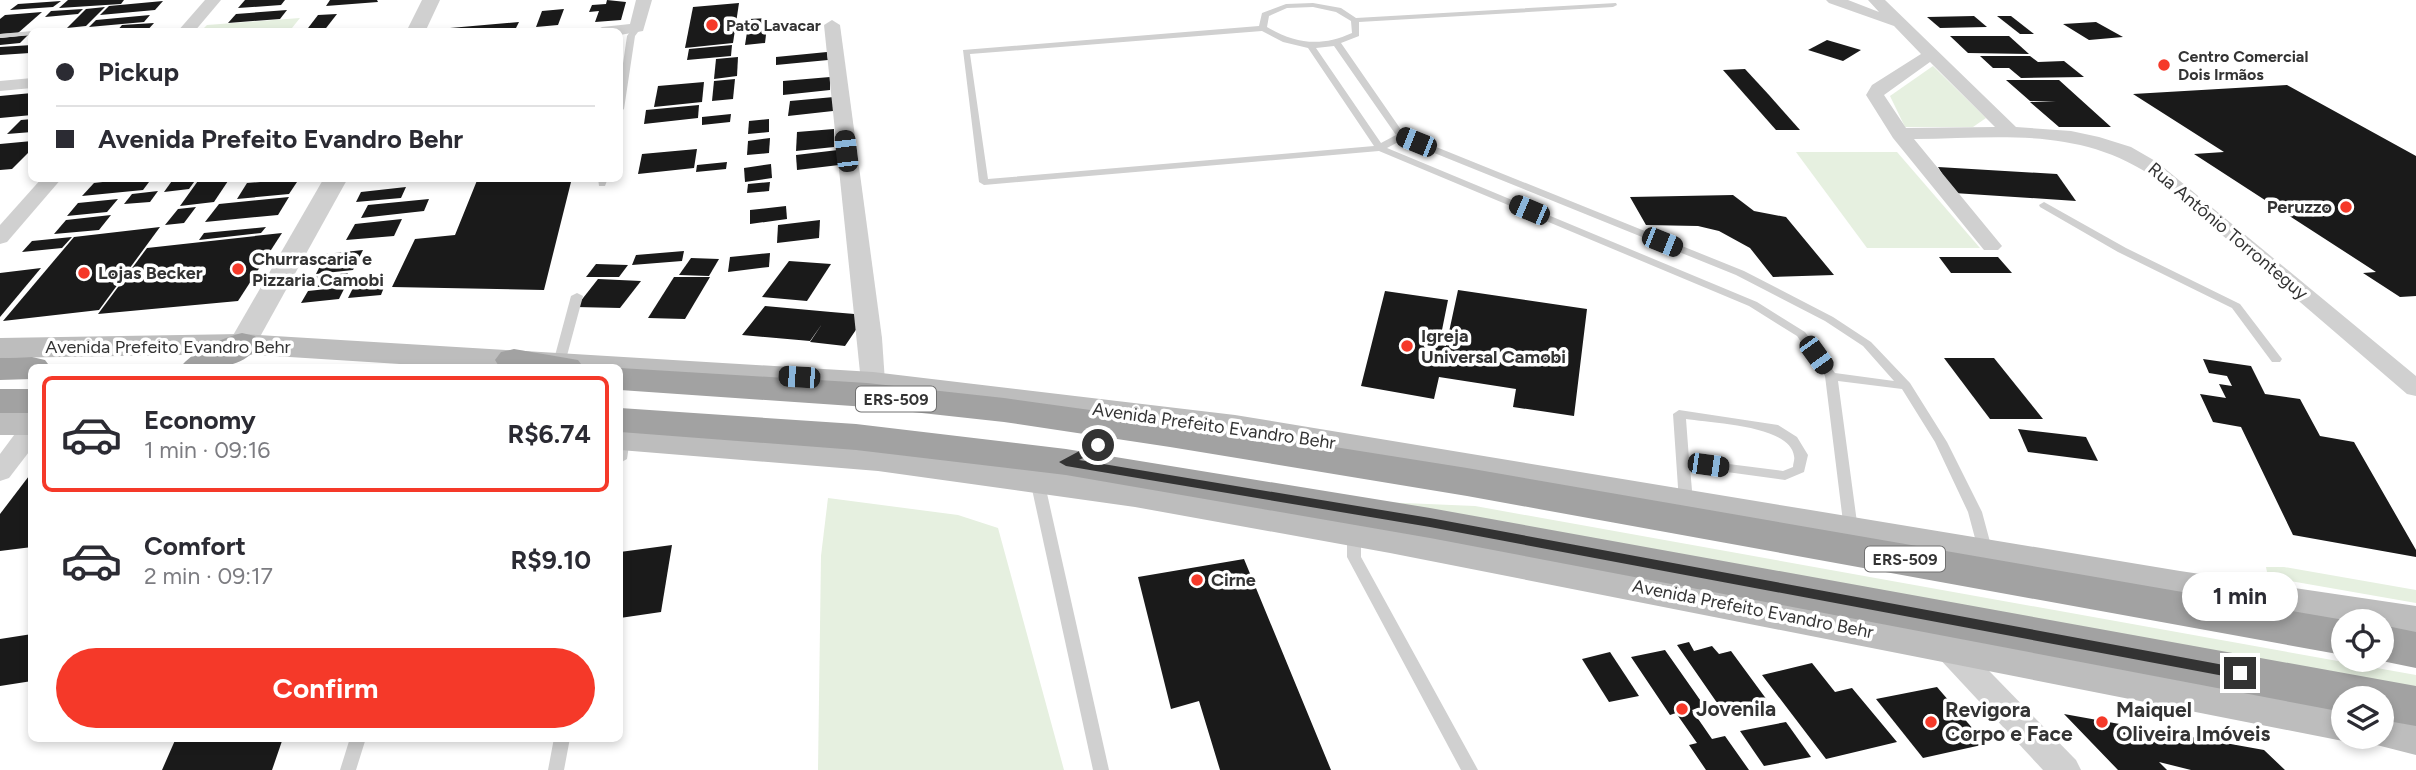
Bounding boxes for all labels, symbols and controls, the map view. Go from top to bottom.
place label: Pato Lavacar [726,16,821,35]
marker: Pato Lavacar [704,17,720,33]
place label: Centro Comercial Dois Irmãos [2178,47,2308,84]
text: Pickup [98,56,179,88]
marker: Centro Comercial Dois Irmãos [2156,57,2172,73]
text: Avenida Prefeito Evandro Behr [98,123,463,155]
car [1393,124,1440,160]
car [834,129,859,173]
street label: Rua Antônio Torronteguy [2144,158,2313,305]
car [1506,192,1553,228]
place label: Peruzzo [2267,196,2332,218]
marker: Peruzzo [2338,199,2354,215]
car [1639,224,1686,260]
place label: Churrascaria e Pizzaria Camobi [252,248,384,291]
marker: Churrascaria e Pizzaria Camobi [230,261,246,277]
place label: Lojas Becker [98,262,203,284]
marker: Lojas Becker [76,265,92,281]
place label: Igreja Universal Camobi [1421,325,1566,368]
car [1796,332,1837,378]
street label: Avenida Prefeito Evandro Behr [45,336,291,358]
marker: Igreja Universal Camobi [1399,338,1415,354]
car [778,365,821,389]
road number: ERS-509 [856,386,936,412]
street label: Avenida Prefeito Evandro Behr [1091,398,1337,454]
icon: car [60,403,123,466]
text: Economy [144,404,256,436]
text: R$6.74 [507,418,591,450]
route start [1082,429,1114,461]
text: 1 min · 09:16 [144,436,270,464]
car [1686,452,1731,478]
icon: car [60,529,123,592]
text: Comfort [144,530,246,562]
text: R$9.10 [510,544,591,576]
road number: ERS-509 [1865,546,1945,572]
text: 2 min · 09:17 [144,562,273,590]
place label: Cirne [1211,569,1256,591]
marker: Cirne [1189,572,1205,588]
callout: 1 min [2182,572,2298,620]
street label: Avenida Prefeito Evandro Behr [1630,575,1876,643]
text: 1 min [2213,582,2267,610]
map controls [2331,609,2394,749]
button: locate [2331,609,2394,672]
button: Confirm [56,648,595,728]
route end [2224,657,2256,689]
button: layers [2331,686,2394,749]
place label: Jovenila [1696,696,1776,721]
place label: Revigora Corpo e Face [1945,697,2073,746]
place label: Maiquel Oliveira Imóveis [2116,697,2270,746]
marker: Jovenila [1674,701,1690,717]
marker: Revigora Corpo e Face [1923,714,1939,730]
marker: Maiquel Oliveira Imóveis [2094,714,2110,730]

